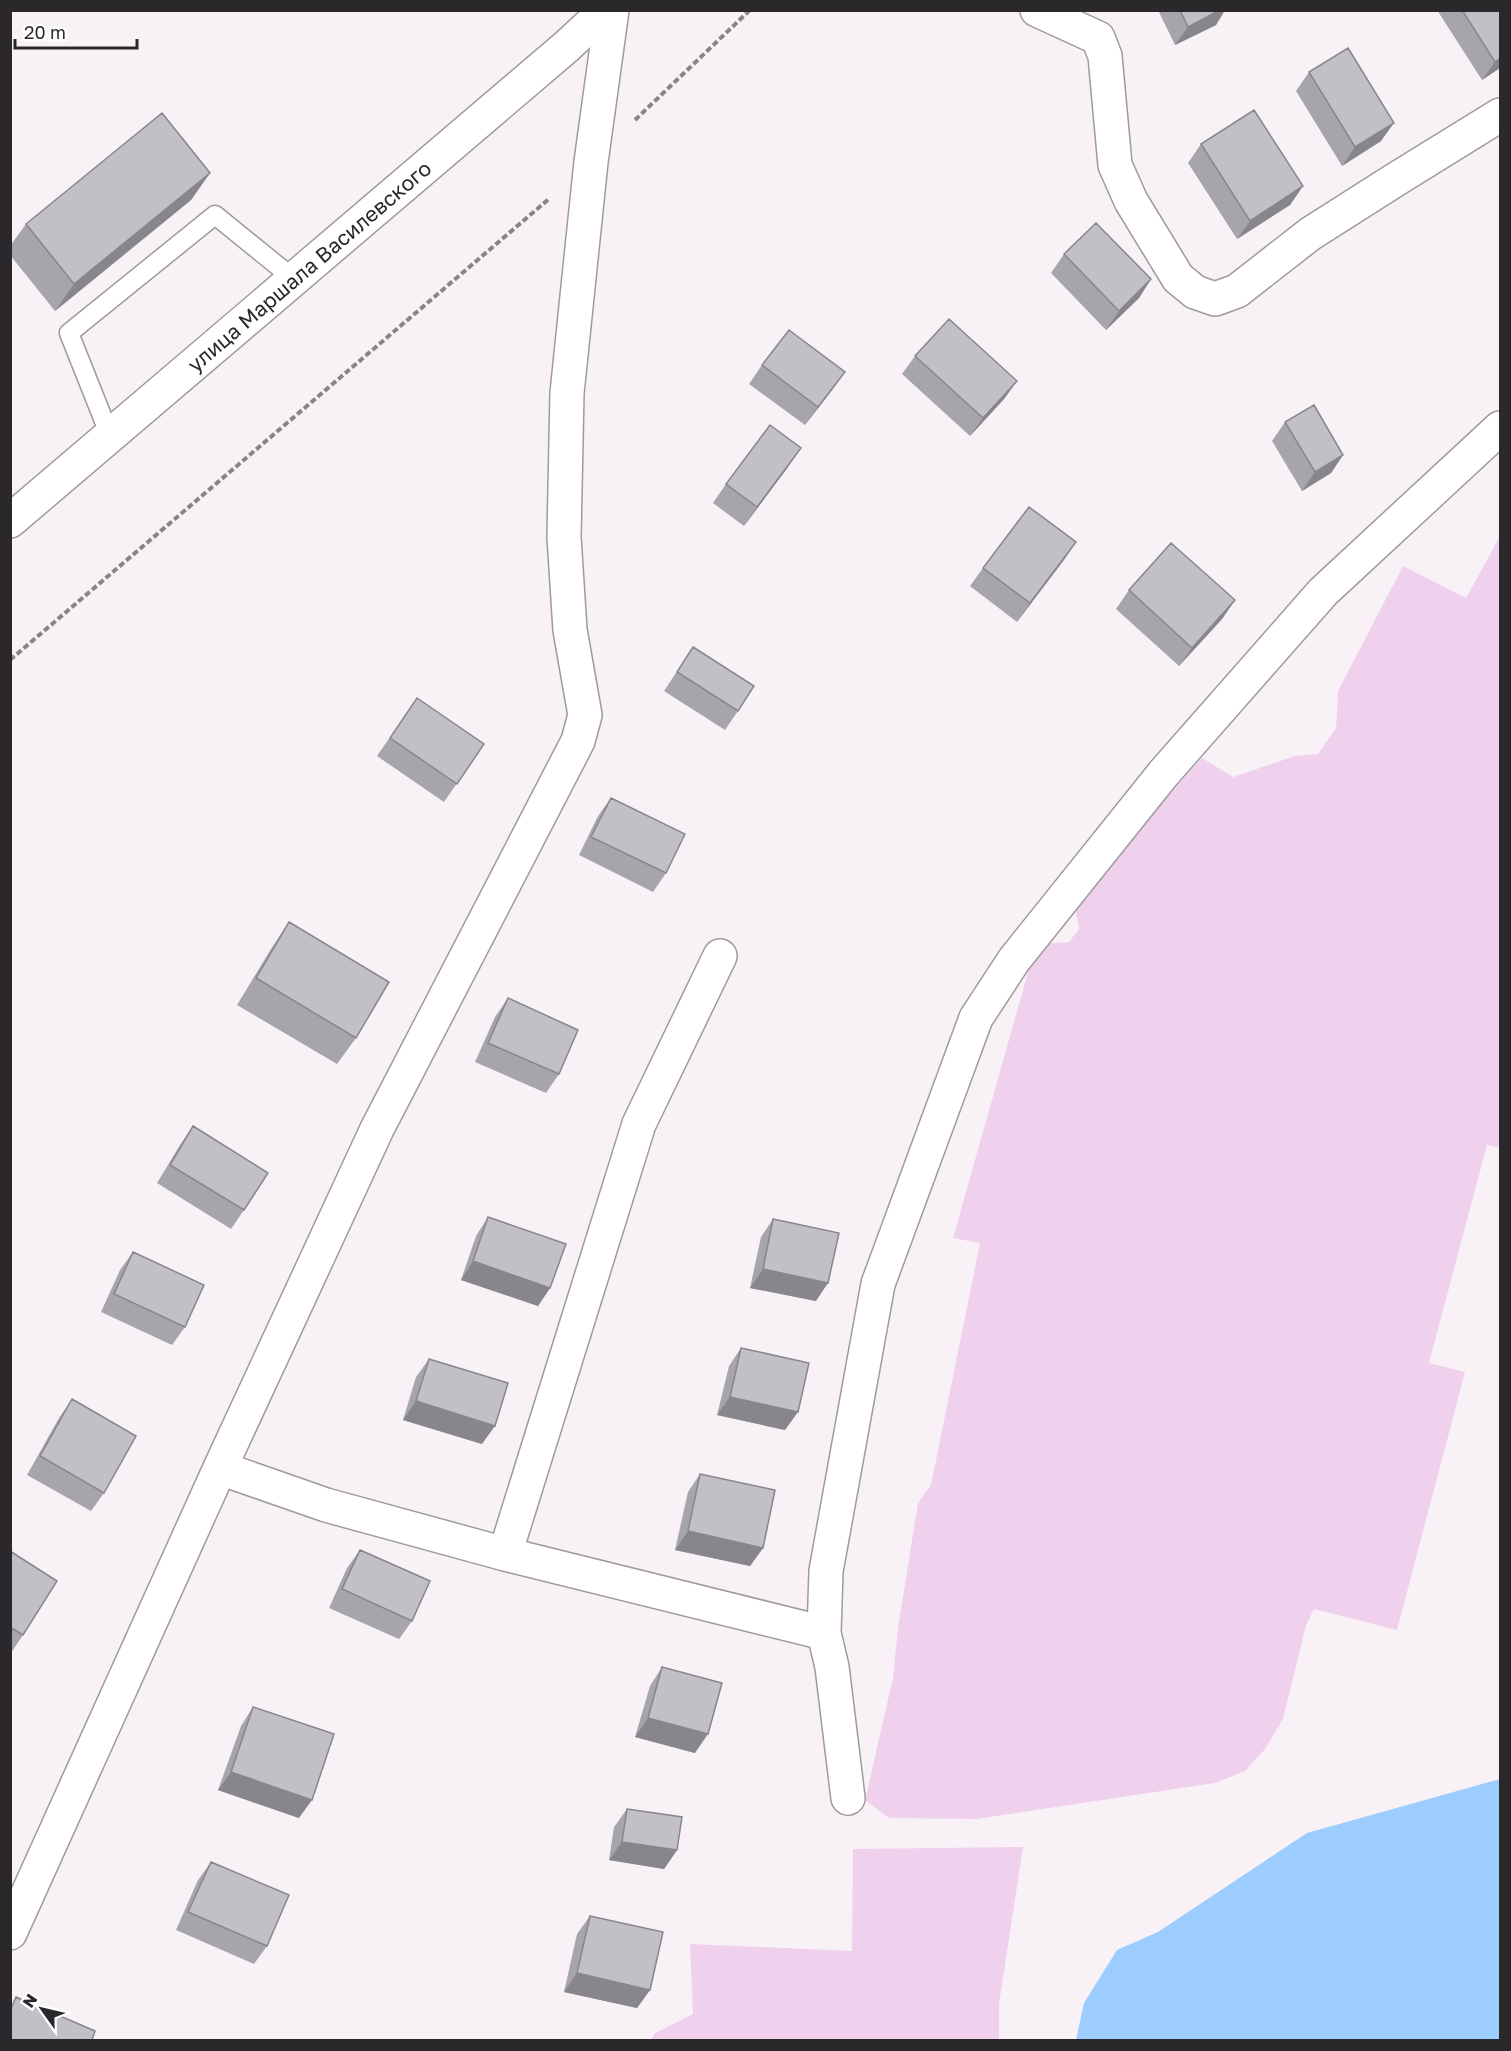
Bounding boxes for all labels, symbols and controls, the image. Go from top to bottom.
scale bar [15,12,136,50]
text: 20 m [24,21,66,43]
street label: улица Маршала Василевского [182,155,436,377]
north arrow [12,1979,72,2039]
text: N [18,1990,41,2011]

